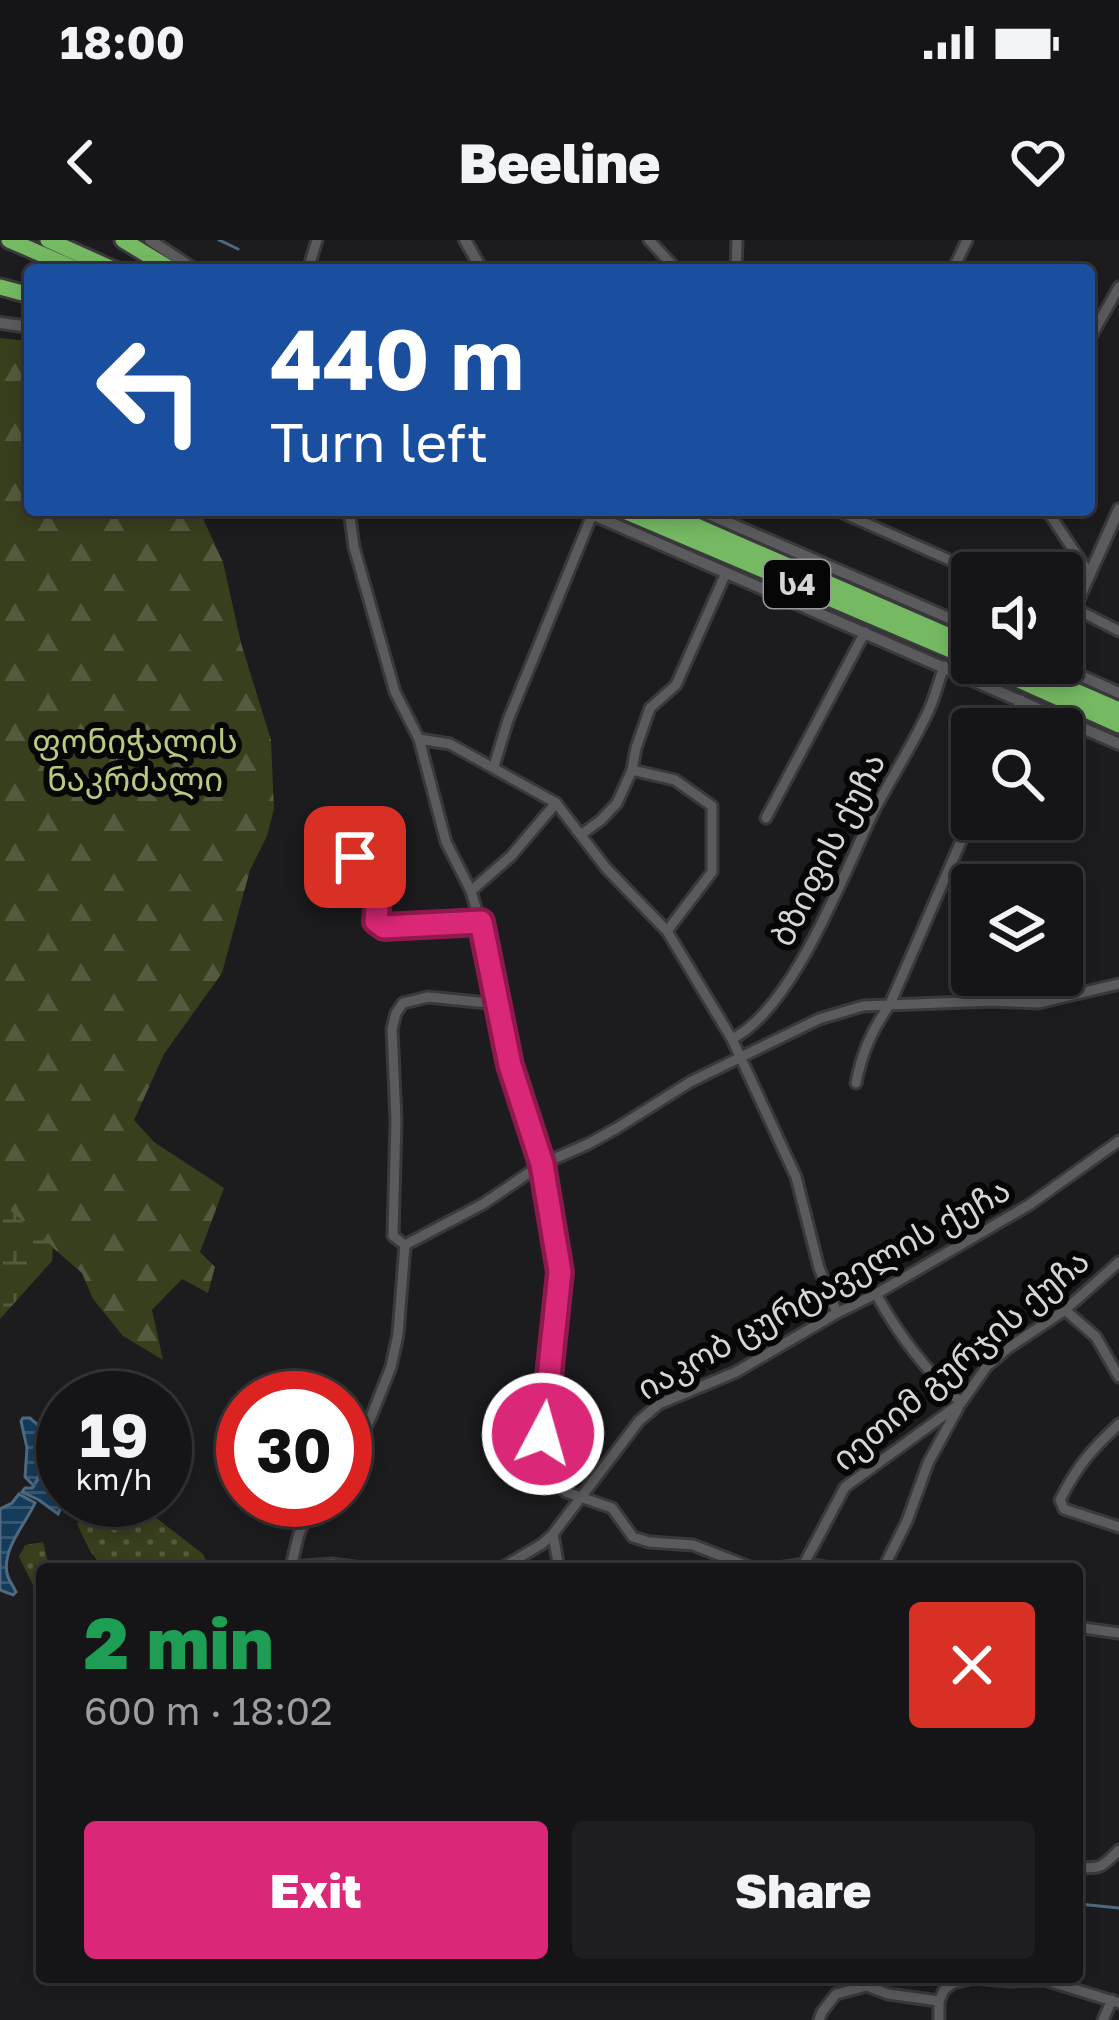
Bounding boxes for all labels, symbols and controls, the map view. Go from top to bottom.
text: 18:00 [60,15,185,69]
icon: back [48,129,114,195]
icon: heart [1005,129,1071,195]
text: Beeline [459,130,660,195]
text: 440 m [270,308,524,408]
icon: left [72,312,228,468]
text: Turn left [270,409,488,474]
map controls [951,552,1083,996]
button: sound [951,552,1083,684]
road number: ს4 [764,560,830,608]
button: search [951,708,1083,840]
park label: ფონიჭალის ნაკრძალი [32,721,238,800]
street label: ბზიფის ქუჩა [762,746,893,953]
pin [304,806,406,908]
icon: arrive [322,824,388,890]
button: layers [951,864,1083,996]
street label: იაკობ ცურტაველის ქუჩა [630,1169,1017,1409]
street label: იეთიმ გურჯის ქუჩა [824,1240,1097,1478]
speed limit sign: 30 [216,1371,372,1527]
position arrow [480,1371,606,1497]
text: 19 [79,1398,148,1470]
text: km/h [76,1461,152,1497]
text: 2 min [84,1598,274,1685]
button: close [909,1602,1035,1728]
text: 600 m · 18:02 [84,1687,333,1734]
button: Exit [84,1821,548,1959]
button: Share [572,1821,1035,1959]

